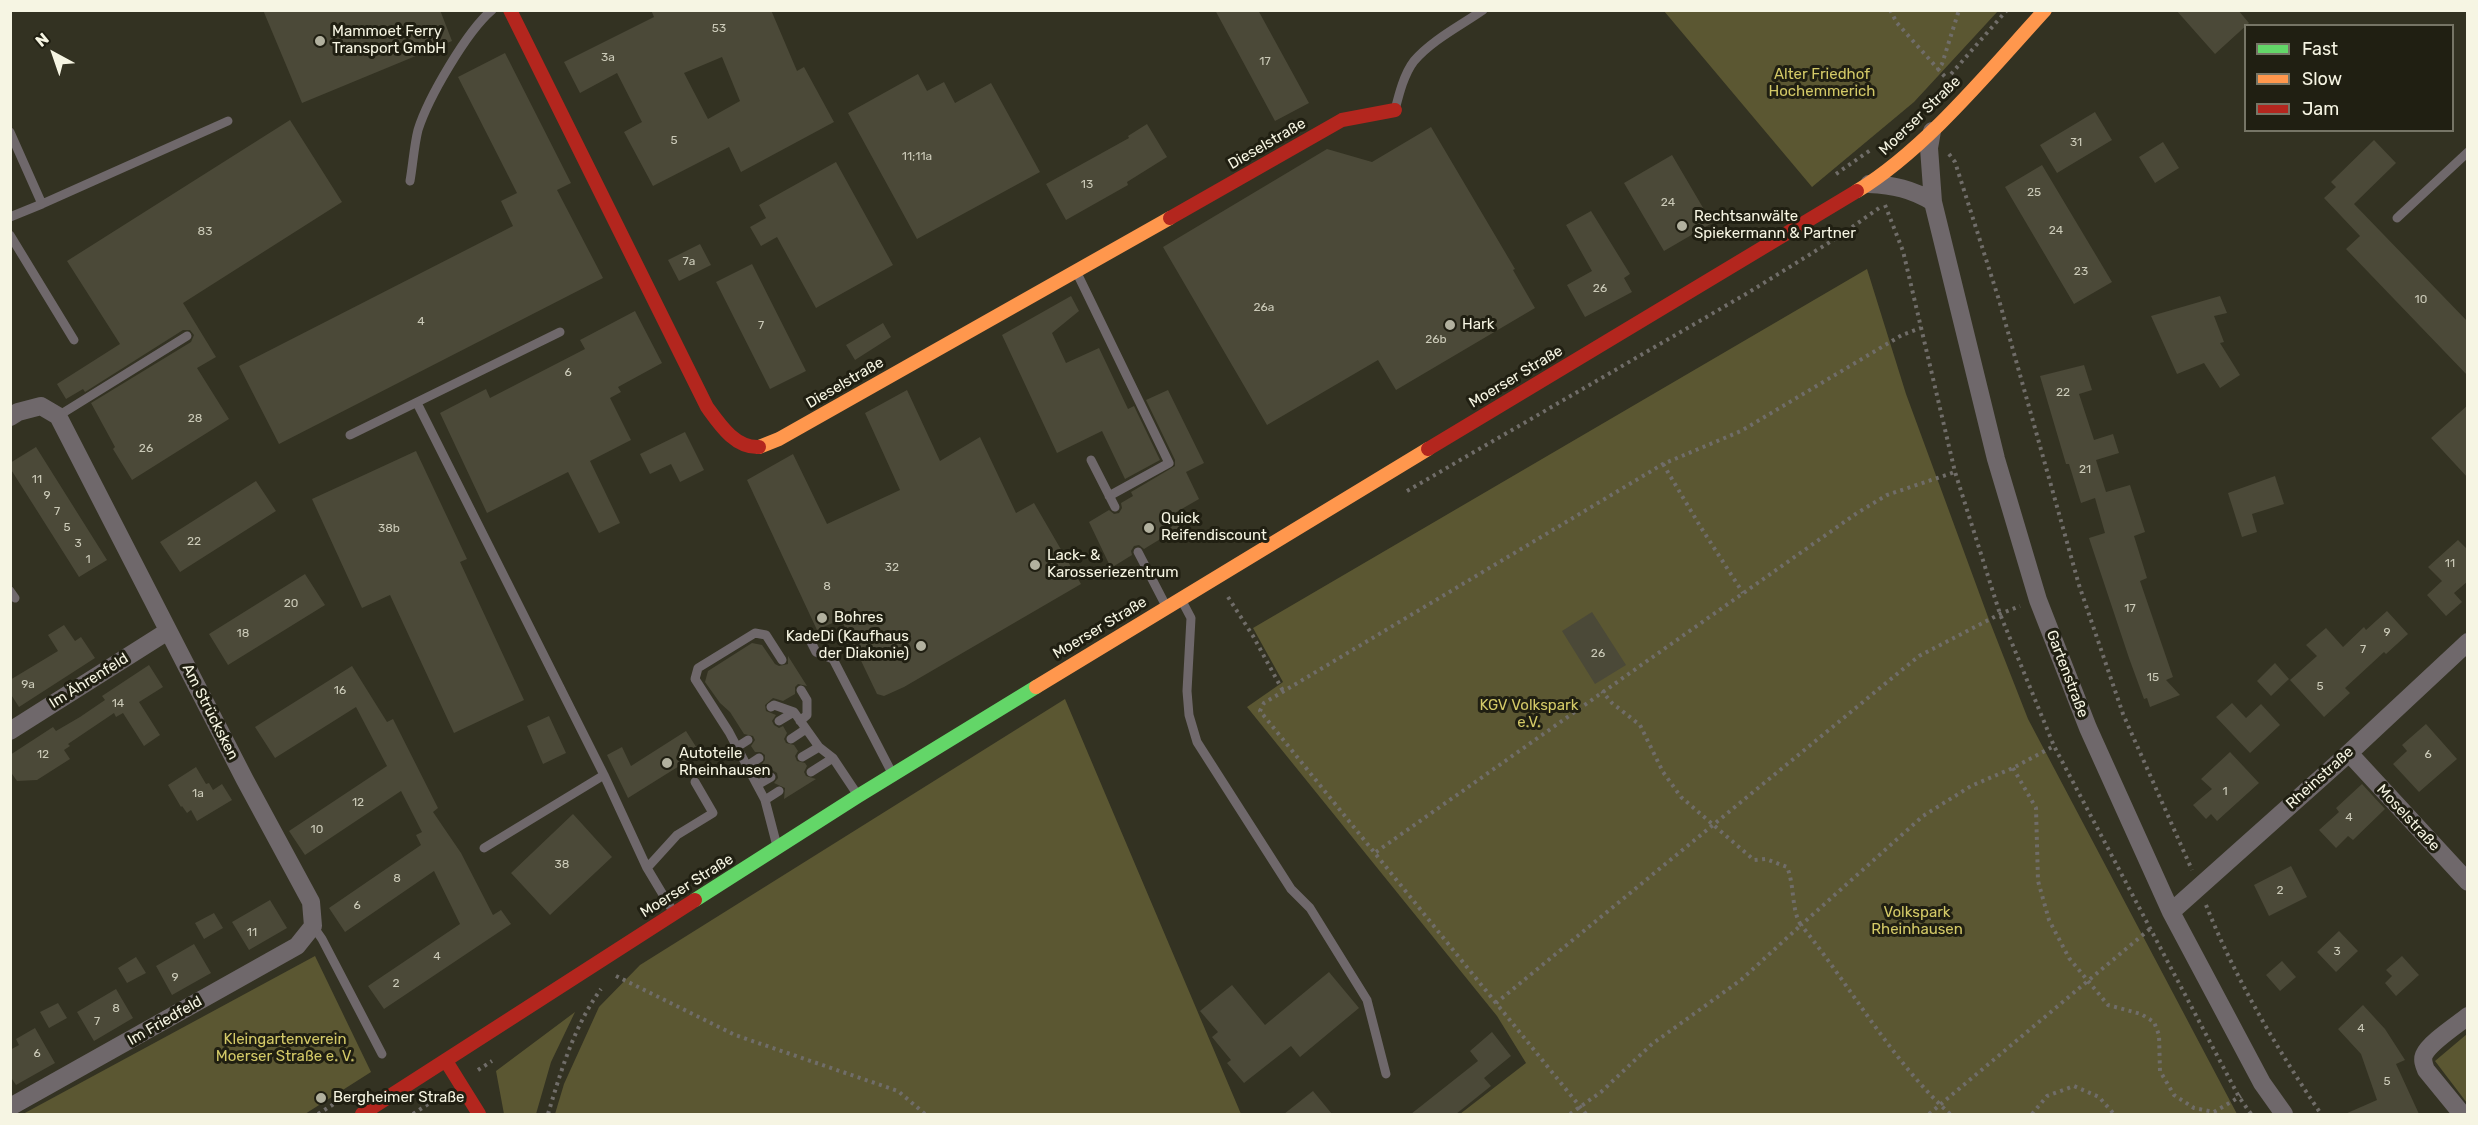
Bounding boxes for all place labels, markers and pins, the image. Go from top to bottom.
place label: Mammoet Ferry Transport GmbH [332,23,446,58]
marker: Mammoet Ferry Transport GmbH [313,34,327,48]
place label: Rechtsanwälte Spiekermann & Partner [1694,208,1856,243]
marker: Rechtsanwälte Spiekermann & Partner [1675,219,1689,233]
place label: Hark [1462,316,1494,334]
marker: Hark [1443,318,1457,332]
place label: Quick Reifendiscount [1161,510,1267,545]
marker: Quick Reifendiscount [1142,521,1156,535]
place label: Lack- & Karosseriezentrum [1047,547,1179,582]
marker: Lack- & Karosseriezentrum [1028,558,1042,572]
place label: Bohres [834,609,883,627]
marker: Bohres [815,611,829,625]
place label: KadeDi (Kaufhaus der Diakonie) [786,628,909,663]
marker: KadeDi (Kaufhaus der Diakonie) [914,639,928,653]
place label: Autoteile Rheinhausen [679,745,771,780]
marker: Autoteile Rheinhausen [660,756,674,770]
place label: Bergheimer Straße [333,1089,464,1107]
marker: Bergheimer Straße [314,1091,328,1105]

